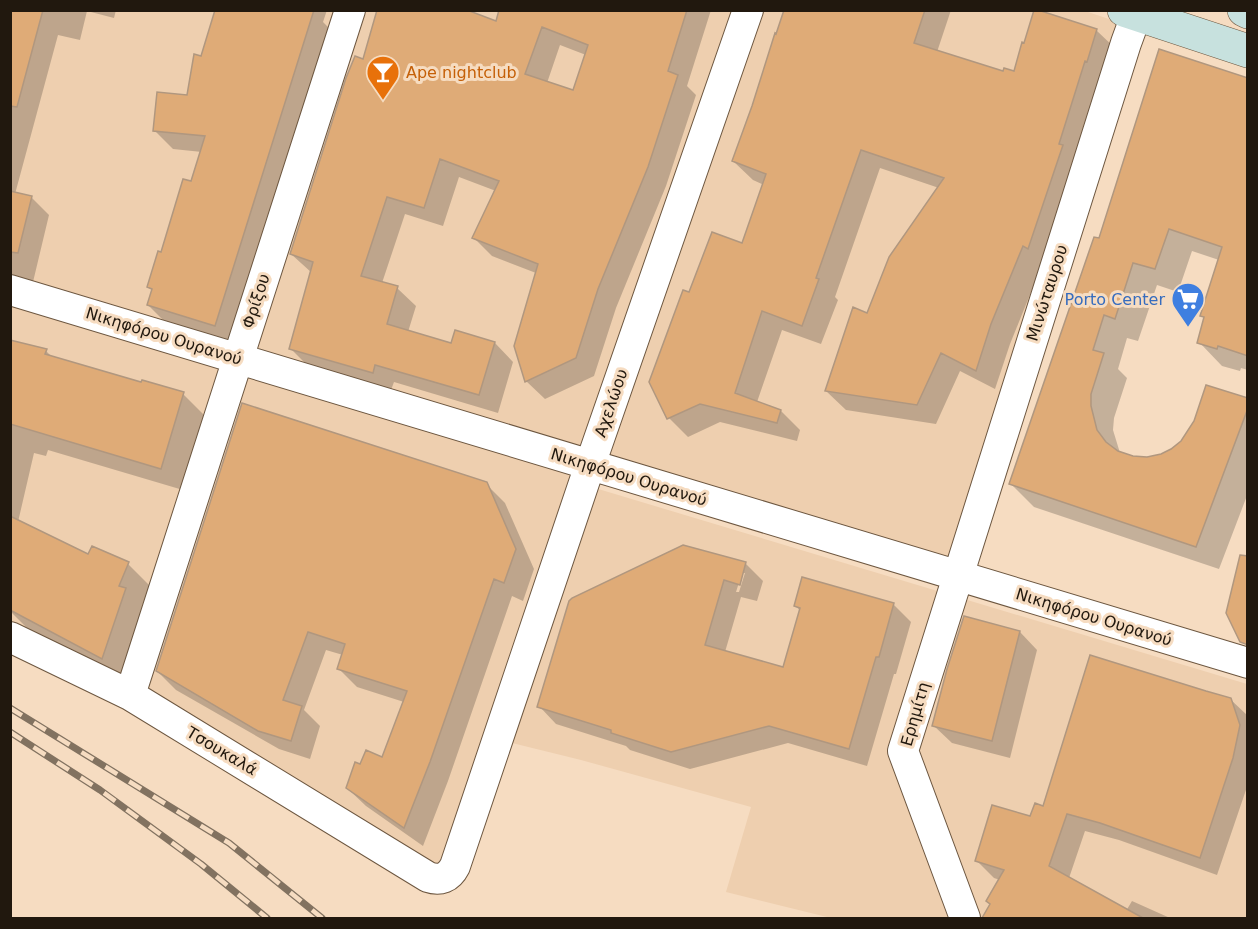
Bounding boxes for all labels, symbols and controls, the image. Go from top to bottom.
bar icon: Ape nightclub [365,54,401,101]
place label: Ape nightclub [406,63,517,82]
street label: Μινώταυρου [1022,242,1072,344]
street label: Φρίξου [238,271,274,331]
supermarket icon: Porto Center [1170,281,1206,328]
place label: Porto Center [1065,290,1165,309]
street label: Νικηφόρου Ουρανού [84,303,244,369]
street label: Αχελώου [591,366,631,440]
street label: Νικηφόρου Ουρανού [549,444,709,510]
street label: Νικηφόρου Ουρανού [1014,584,1174,650]
street label: Ερημίτη [897,680,933,748]
street label: Τσουκαλά [182,722,261,779]

